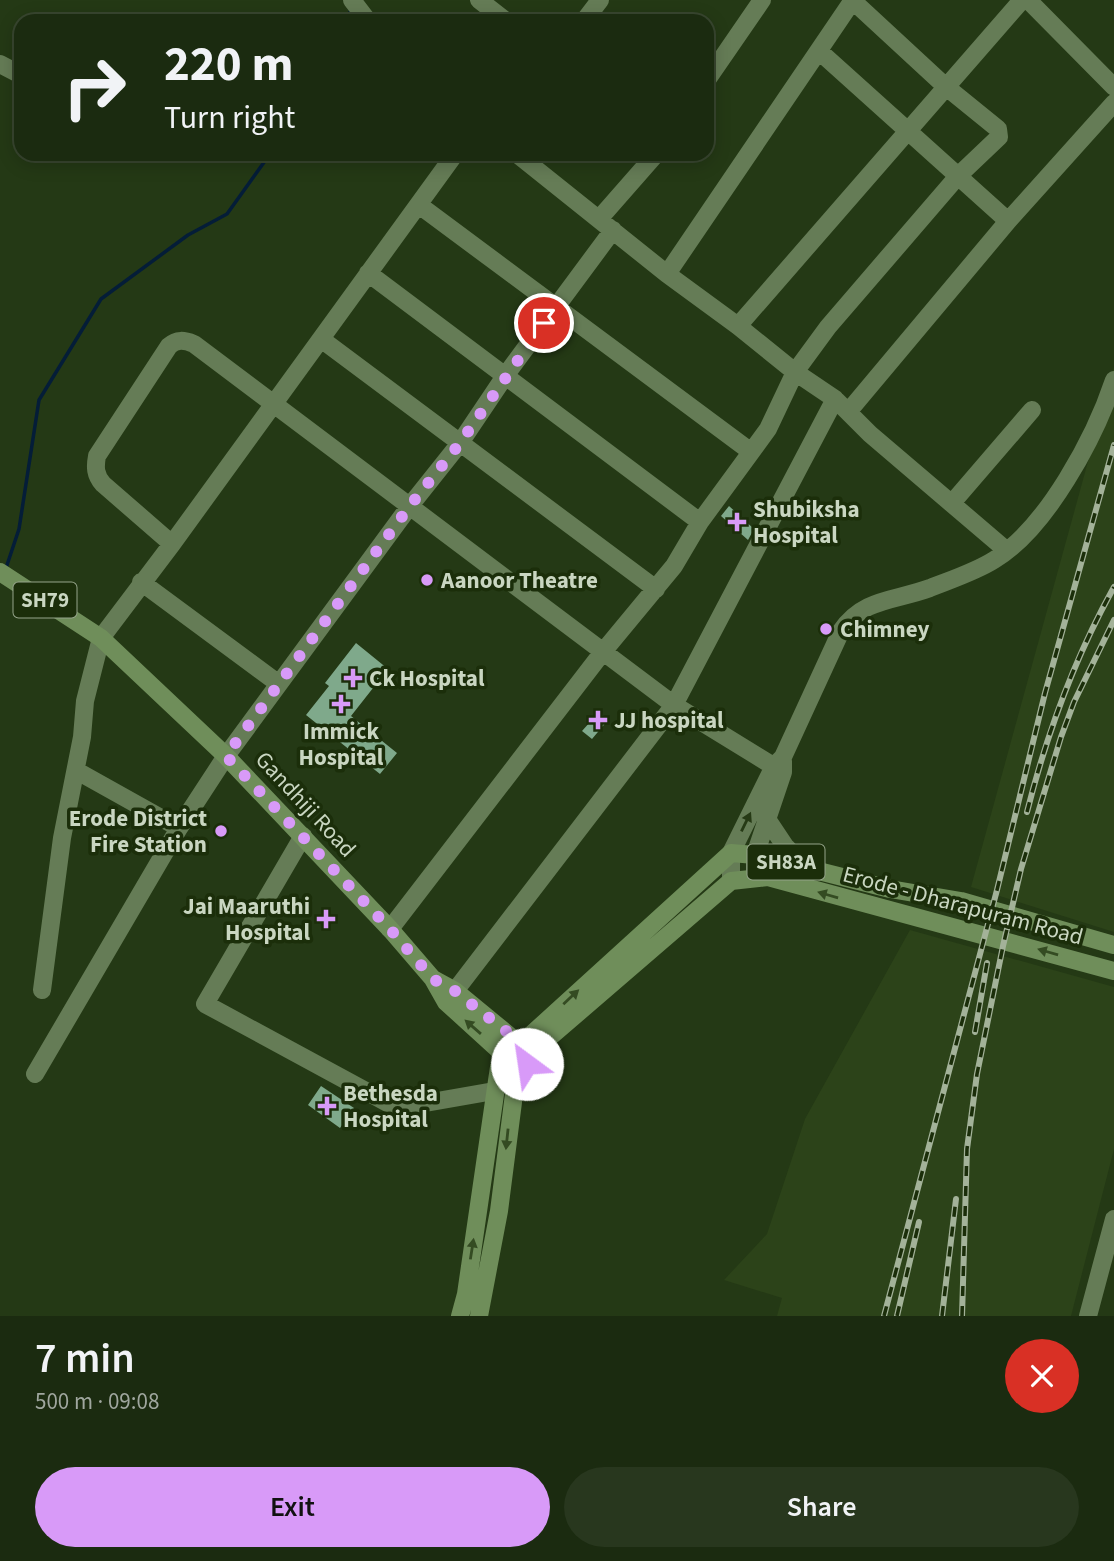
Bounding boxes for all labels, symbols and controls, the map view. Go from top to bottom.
text: 220 m [164,30,293,100]
icon: right [49,42,140,133]
text: Turn right [164,95,295,141]
pin [514,293,574,353]
icon: arrive [525,304,563,342]
place label: Shubiksha Hospital [753,493,860,552]
marker: Shubiksha Hospital [727,512,747,532]
place label: Aanoor Theatre [440,564,598,597]
marker: Aanoor Theatre [419,572,435,588]
road number: SH79 [14,582,76,618]
place label: Chimney [840,613,930,646]
marker: Chimney [818,621,834,637]
place label: Ck Hospital [369,662,485,695]
marker: Ck Hospital [343,668,363,688]
marker: Immick Hospital [331,694,351,714]
place label: JJ hospital [614,704,724,737]
marker: JJ hospital [588,710,608,730]
place label: Immick Hospital [299,715,384,774]
street label: Gandhiji Road [248,744,364,865]
place label: Erode District Fire Station [69,802,207,861]
one-way arrow [741,812,752,832]
marker: Erode District Fire Station [213,823,229,839]
road number: SH83A [748,844,824,880]
street label: Erode - Dharapuram Road [839,858,1087,953]
one-way arrow [817,889,838,899]
place label: Jai Maaruthi Hospital [183,890,310,949]
marker: Jai Maaruthi Hospital [316,909,336,929]
one-way arrow [1038,946,1059,956]
one-way arrow [562,990,579,1006]
one-way arrow [464,1019,482,1035]
position arrow [490,1027,564,1101]
place label: Bethesda Hospital [343,1077,438,1136]
marker: Bethesda Hospital [317,1096,337,1116]
one-way arrow [501,1128,512,1150]
one-way arrow [467,1238,478,1260]
text: 7 min [35,1329,135,1389]
button: close [1005,1339,1079,1413]
text: 500 m · 09:08 [35,1385,159,1418]
button: Exit [35,1467,550,1547]
button: Share [564,1467,1079,1547]

